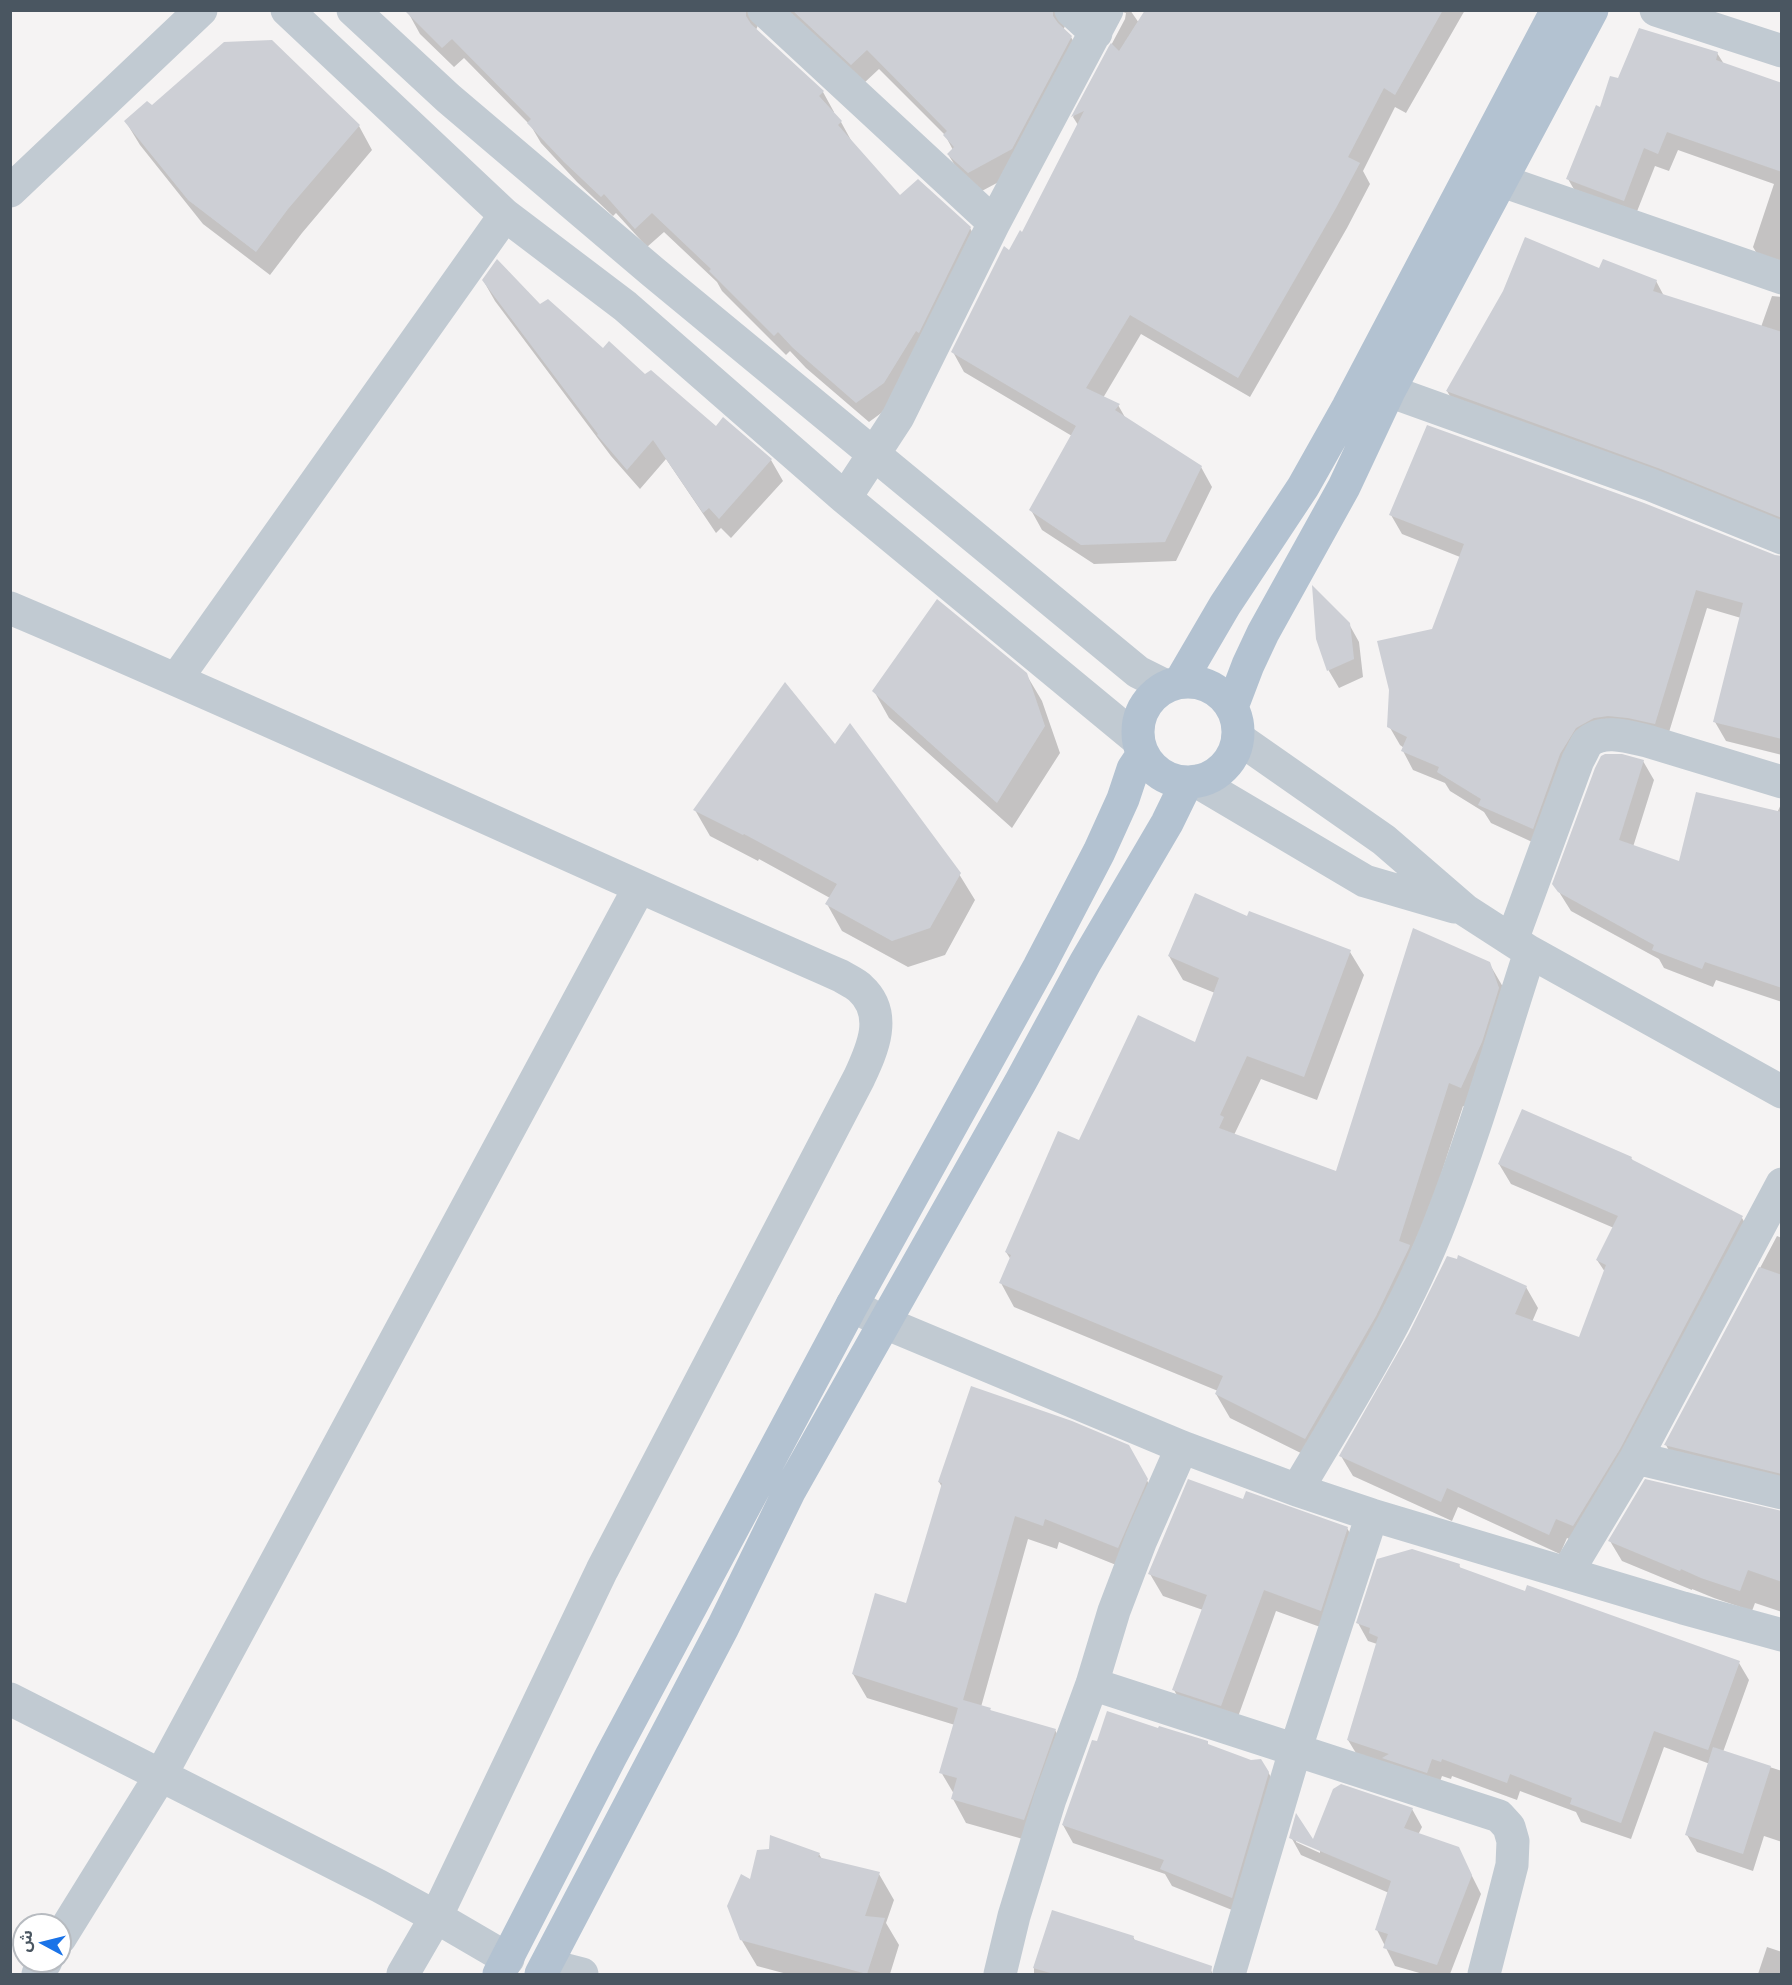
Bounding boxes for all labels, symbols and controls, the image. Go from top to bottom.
north arrow [12,1913,72,1973]
text: ش [17,1929,35,1953]

